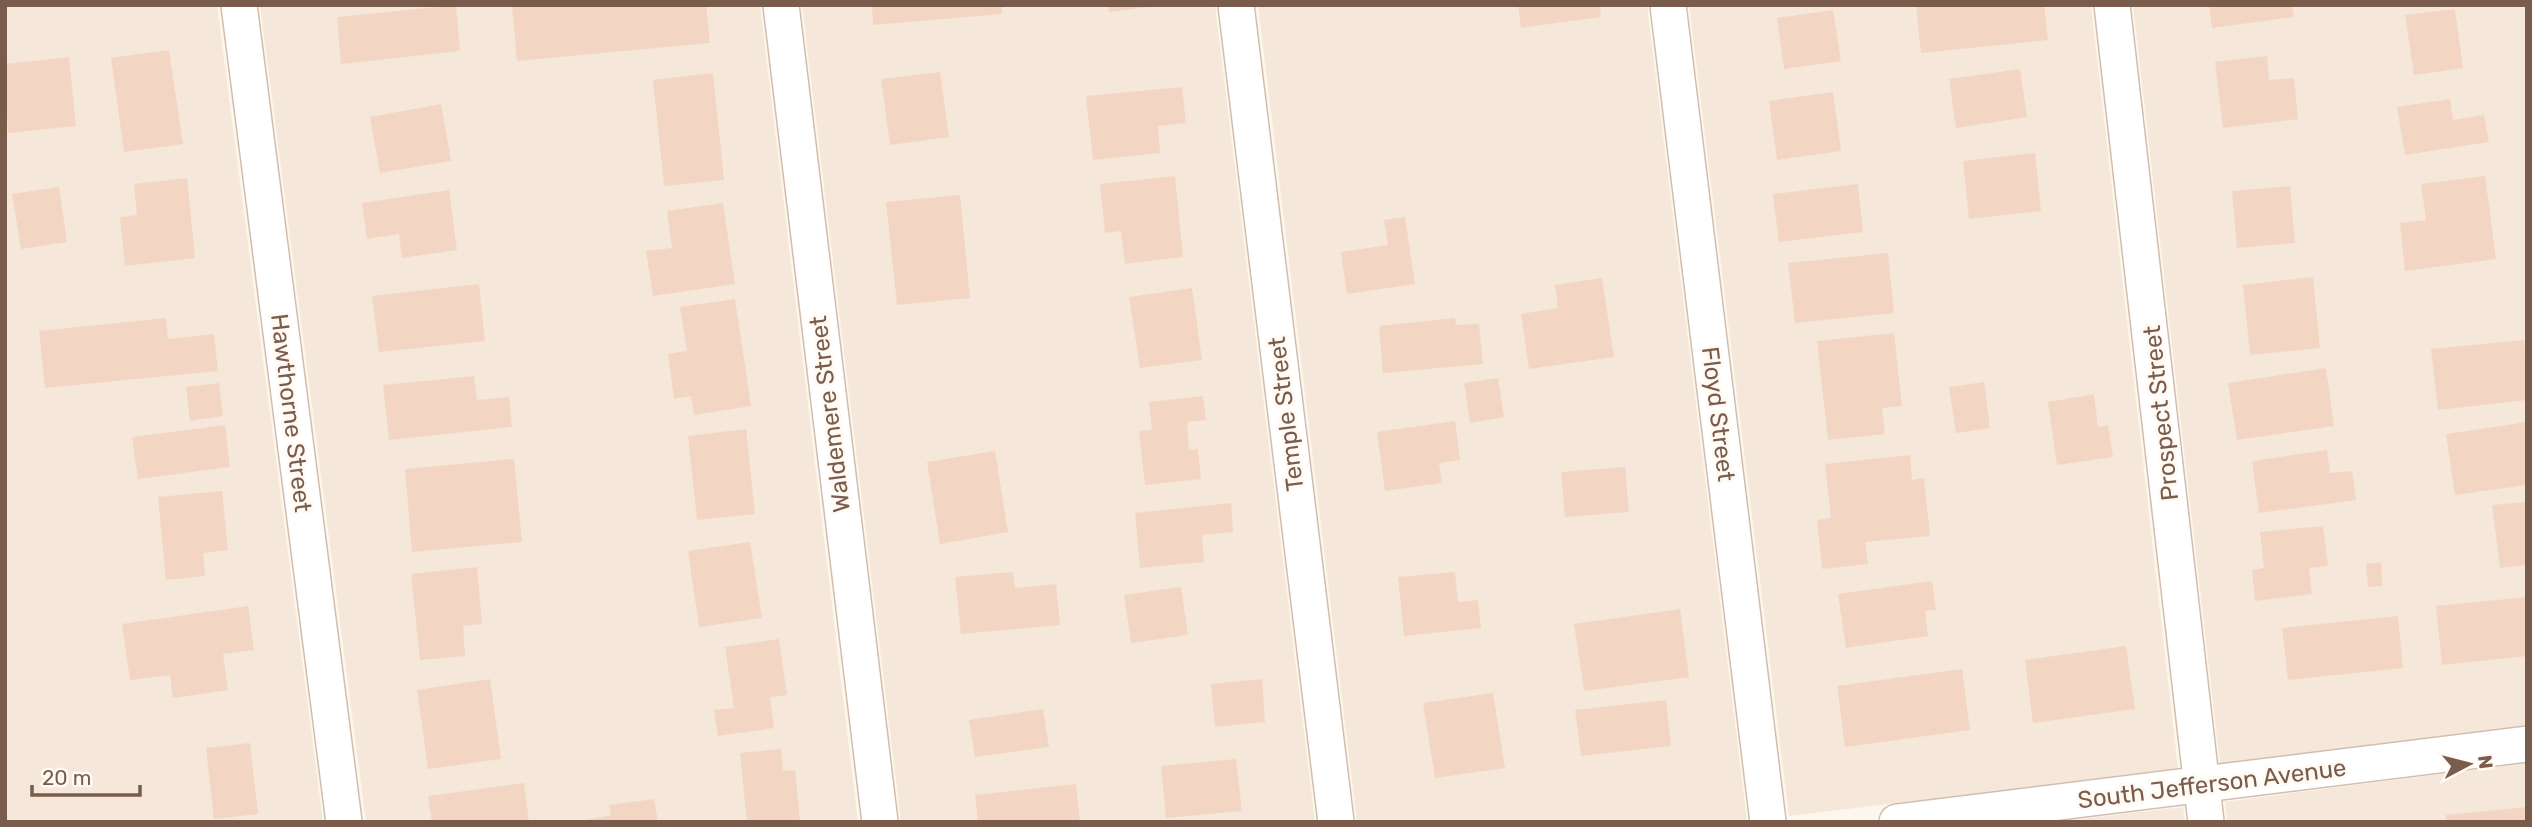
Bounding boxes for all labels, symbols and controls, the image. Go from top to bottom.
street label: Hawthorne Street [265,312,317,514]
street label: Waldemere Street [804,314,856,514]
street label: Prospect Street [2138,324,2184,502]
street label: Temple Street [1263,335,1309,493]
street label: Floyd Street [1696,345,1740,483]
north arrow [2434,729,2504,799]
scale bar [32,754,140,798]
street label: South Jefferson Avenue [2076,754,2348,814]
text: N [2473,754,2498,770]
text: 20 m [42,765,91,790]

